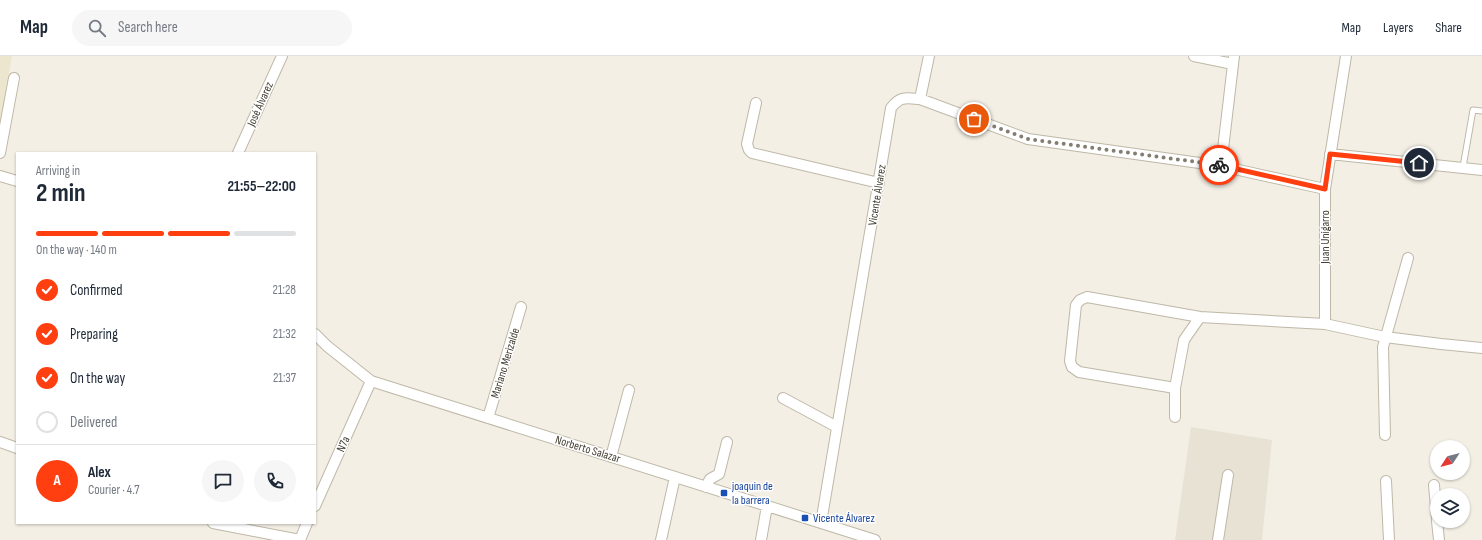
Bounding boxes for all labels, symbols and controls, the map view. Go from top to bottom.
search box [72,10,352,46]
text: Map [20,16,48,39]
icon: search [86,17,108,39]
text: Search here [118,18,178,37]
text: Map [1341,19,1361,36]
text: Layers [1383,19,1413,36]
text: Share [1435,19,1462,36]
street label: José Álvarez [244,79,277,130]
pin [957,102,991,136]
icon: bag [963,108,985,130]
courier [1199,145,1239,185]
pin [1402,146,1436,180]
icon: home [1408,152,1430,174]
icon: bike [1208,154,1230,176]
text: Arriving in [36,163,80,179]
street label: Vicente Álvarez [865,163,890,227]
text: 21:55–22:00 [228,177,296,196]
text: 2 min [36,178,86,209]
street label: Juan Unigarro [1318,210,1333,265]
text: On the way · 140 m [36,242,117,258]
icon: check [36,279,58,301]
text: Confirmed [70,281,123,300]
text: 21:28 [273,282,296,298]
icon: check [36,323,58,345]
text: Preparing [70,325,118,344]
text: 21:32 [273,326,296,342]
street label: Mariano Merizalde [488,326,523,400]
icon: check [36,367,58,389]
text: On the way [70,369,125,388]
text: 21:37 [273,370,296,386]
text: Delivered [70,413,117,432]
street label: Norberto Salazar [553,432,623,467]
street label: N7a [333,434,354,454]
north arrow [1430,440,1470,480]
map controls [1430,440,1470,528]
button: chat [202,460,244,502]
button: phone [254,460,296,502]
text: Alex [88,463,111,482]
text: A [53,471,61,490]
place label: joaquin de la barrera [731,479,773,508]
text: Courier · 4.7 [88,482,140,498]
marker: joaquin de la barrera [719,488,729,498]
button: layers [1430,488,1470,528]
place label: Vicente Álvarez [813,511,875,526]
marker: Vicente Álvarez [800,513,810,523]

